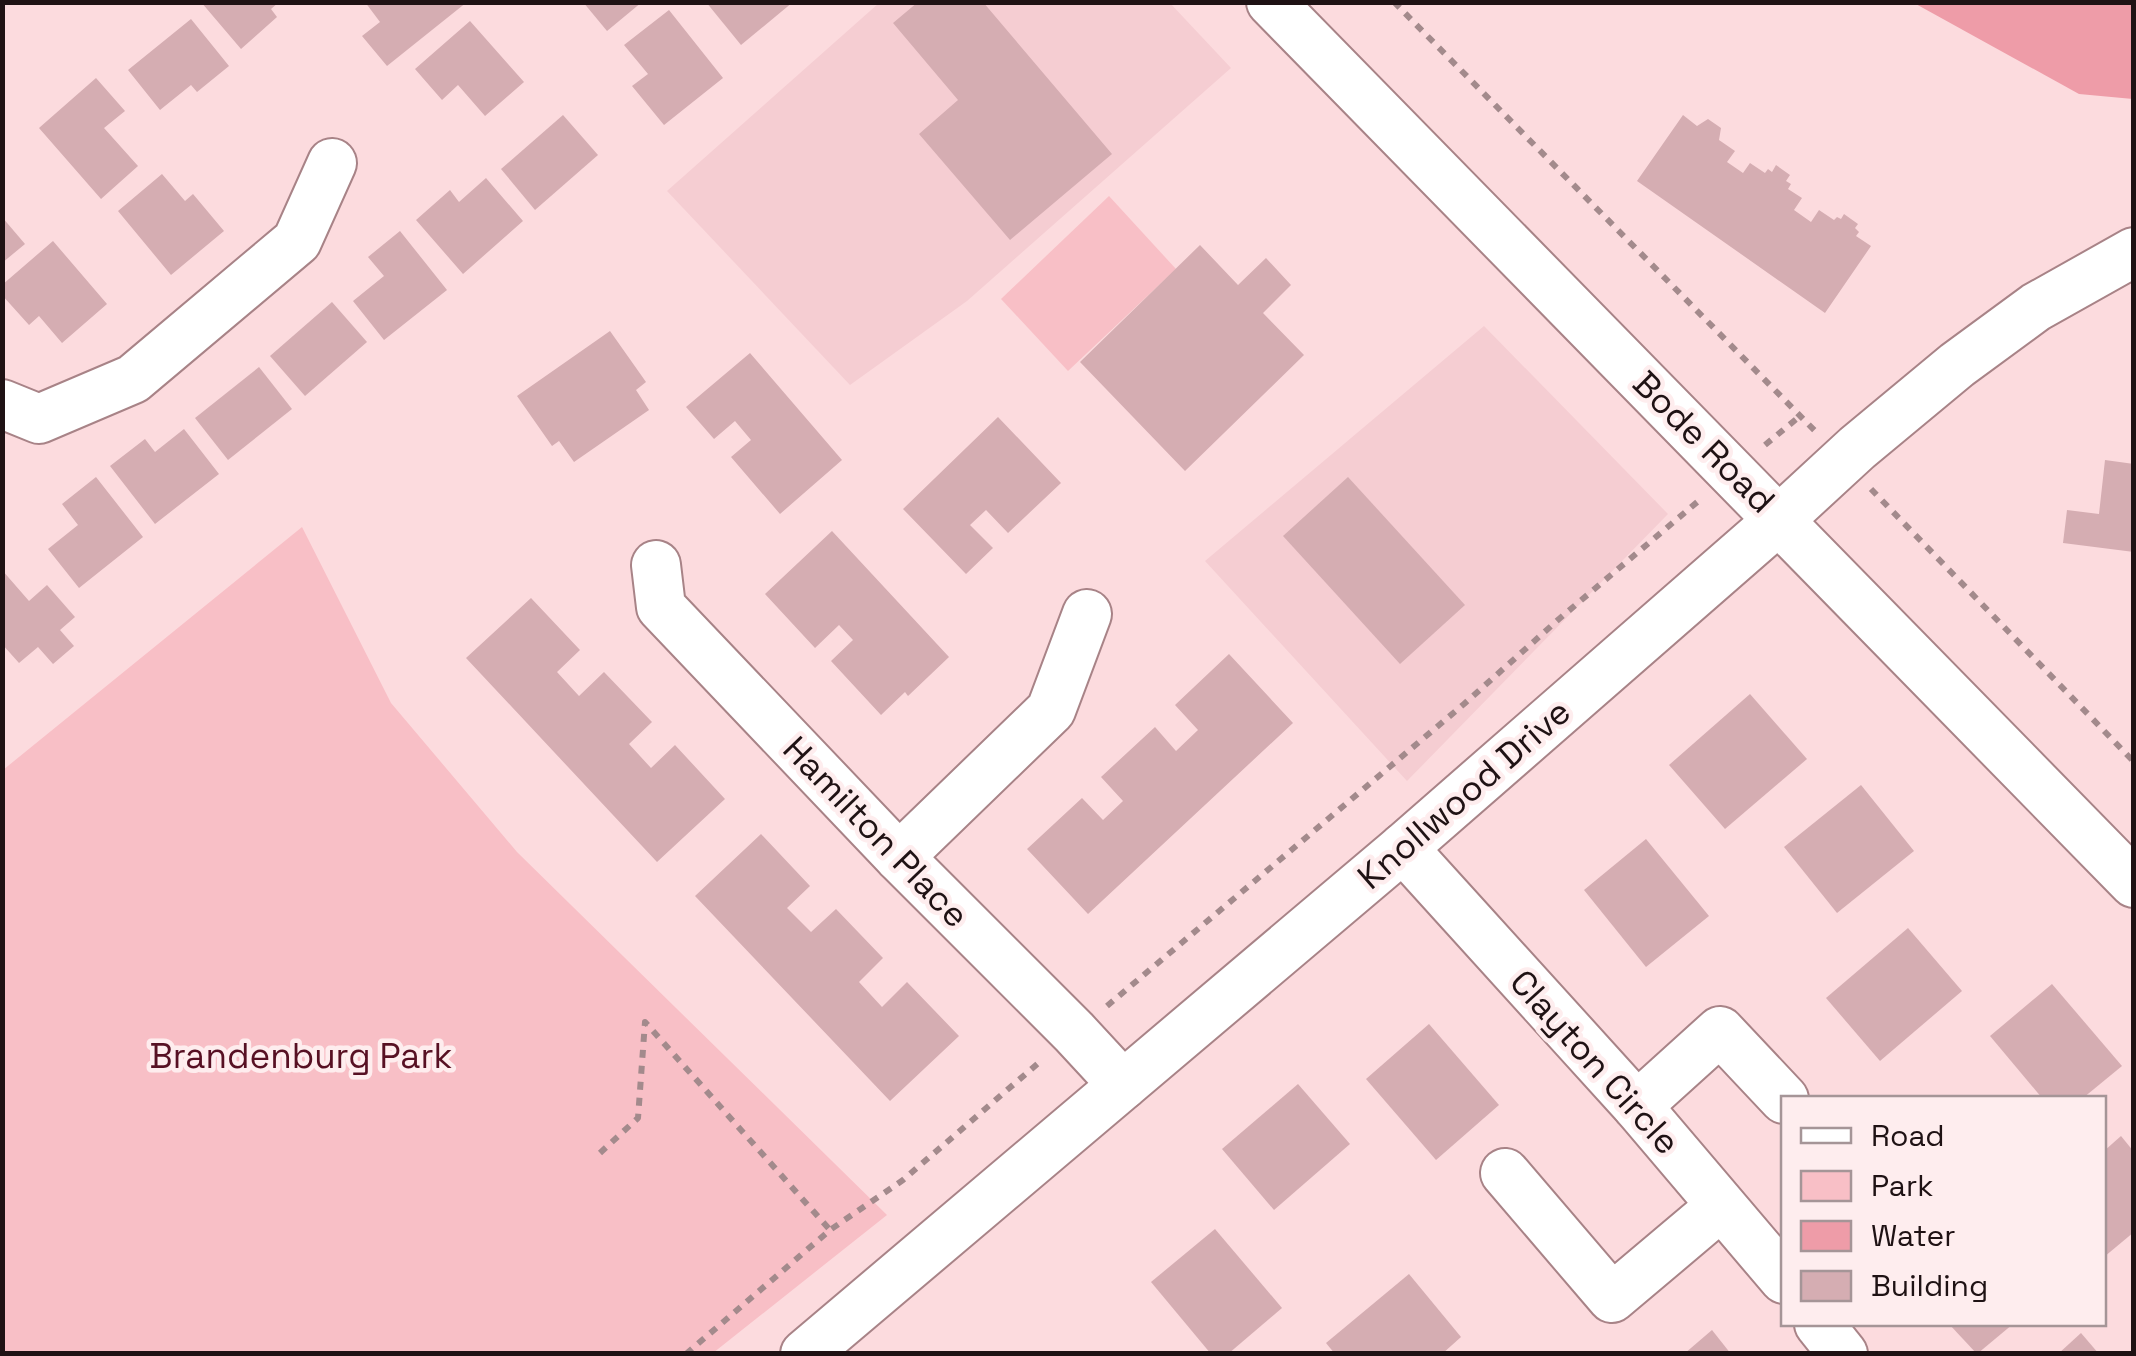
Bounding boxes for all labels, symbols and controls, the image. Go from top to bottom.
street label: Bode Road [1624,362,1784,522]
street label: Knollwood Drive [1348,690,1580,898]
street label: Hamilton Place [774,727,978,937]
street label: Clayton Circle [1501,960,1689,1164]
park label: Brandenburg Park [150,1034,453,1078]
legend [1781,1096,2106,1326]
text: Road [1871,1116,1945,1155]
text: Park [1871,1166,1933,1205]
text: Water [1871,1216,1956,1255]
text: Building [1871,1266,1988,1305]

